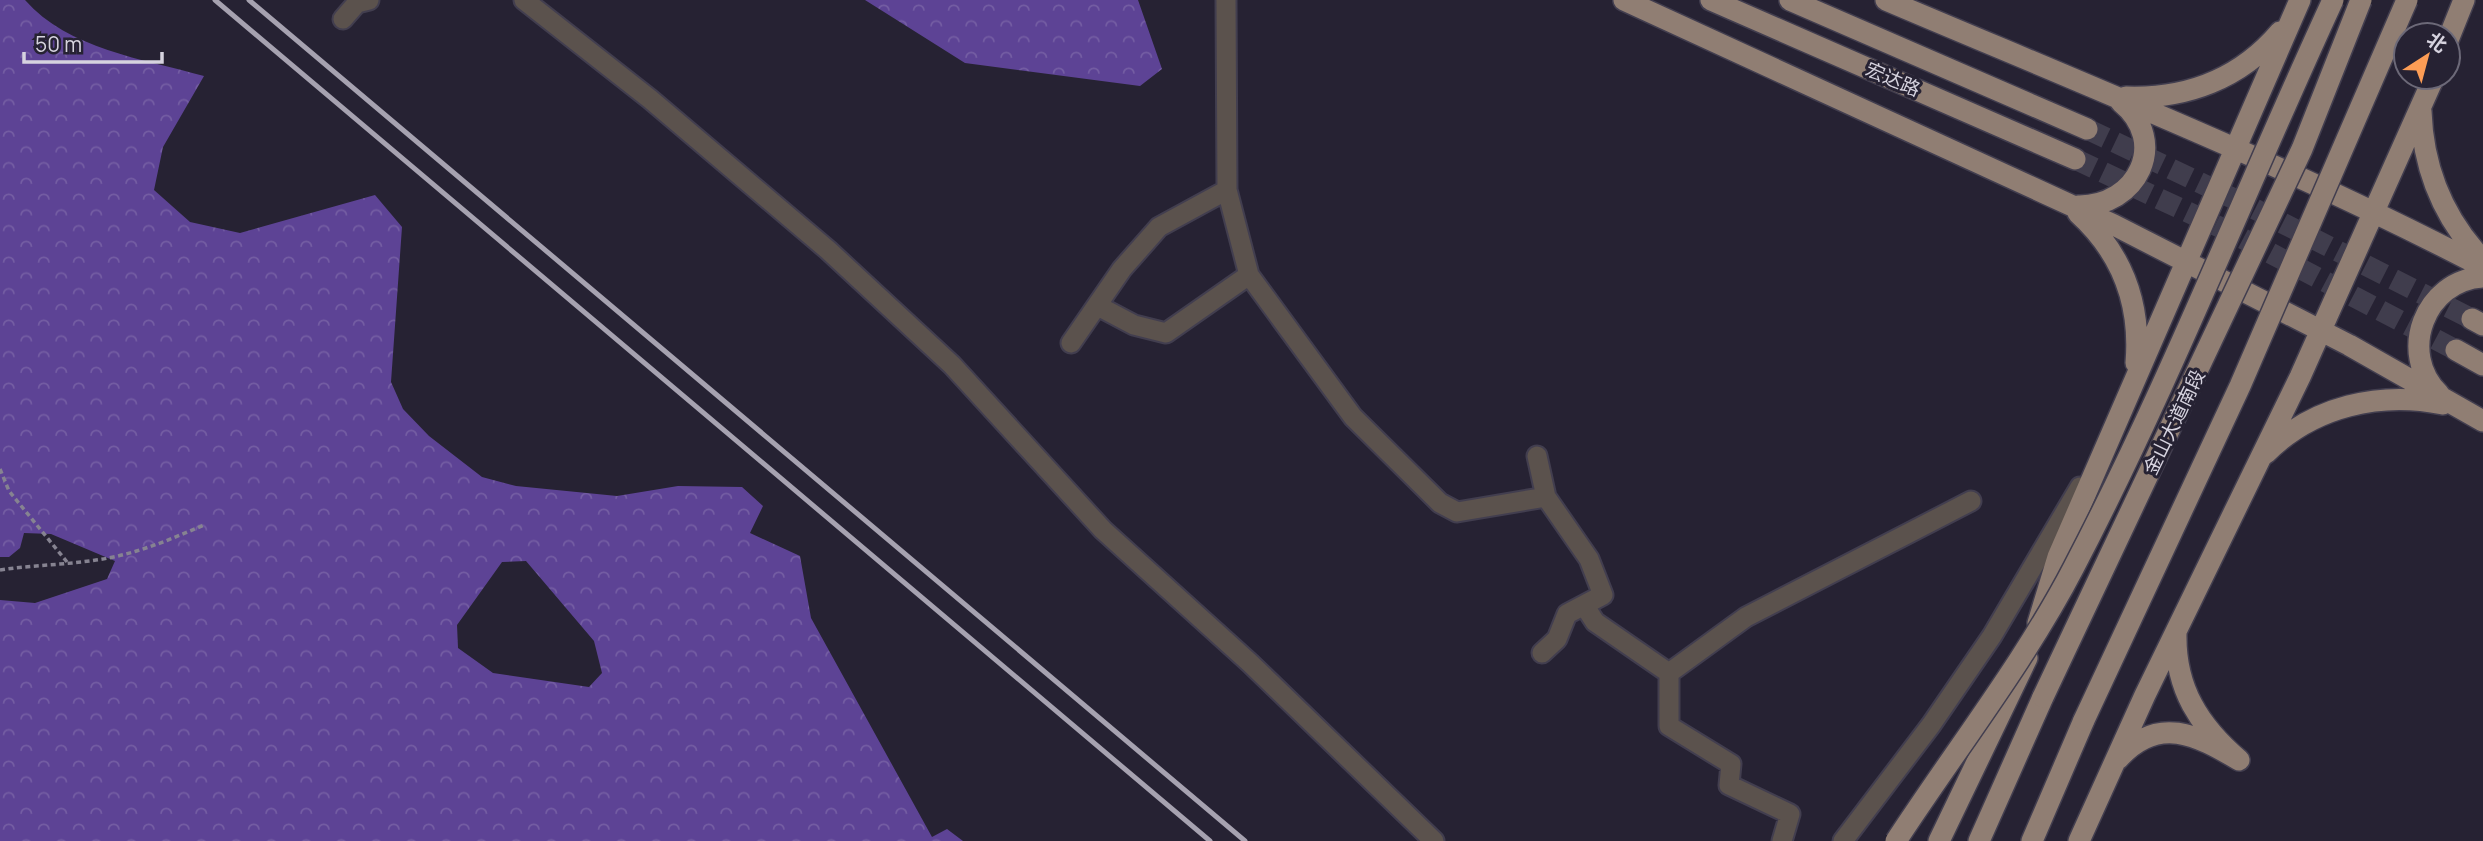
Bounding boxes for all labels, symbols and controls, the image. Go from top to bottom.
scale bar [24,21,163,65]
north arrow [2392,21,2462,91]
text: 北 [2422,26,2452,58]
text: 50 m [35,30,82,58]
street label: 宏达路 [1862,56,1924,102]
street label: 金山大道南段 [2137,365,2211,479]

